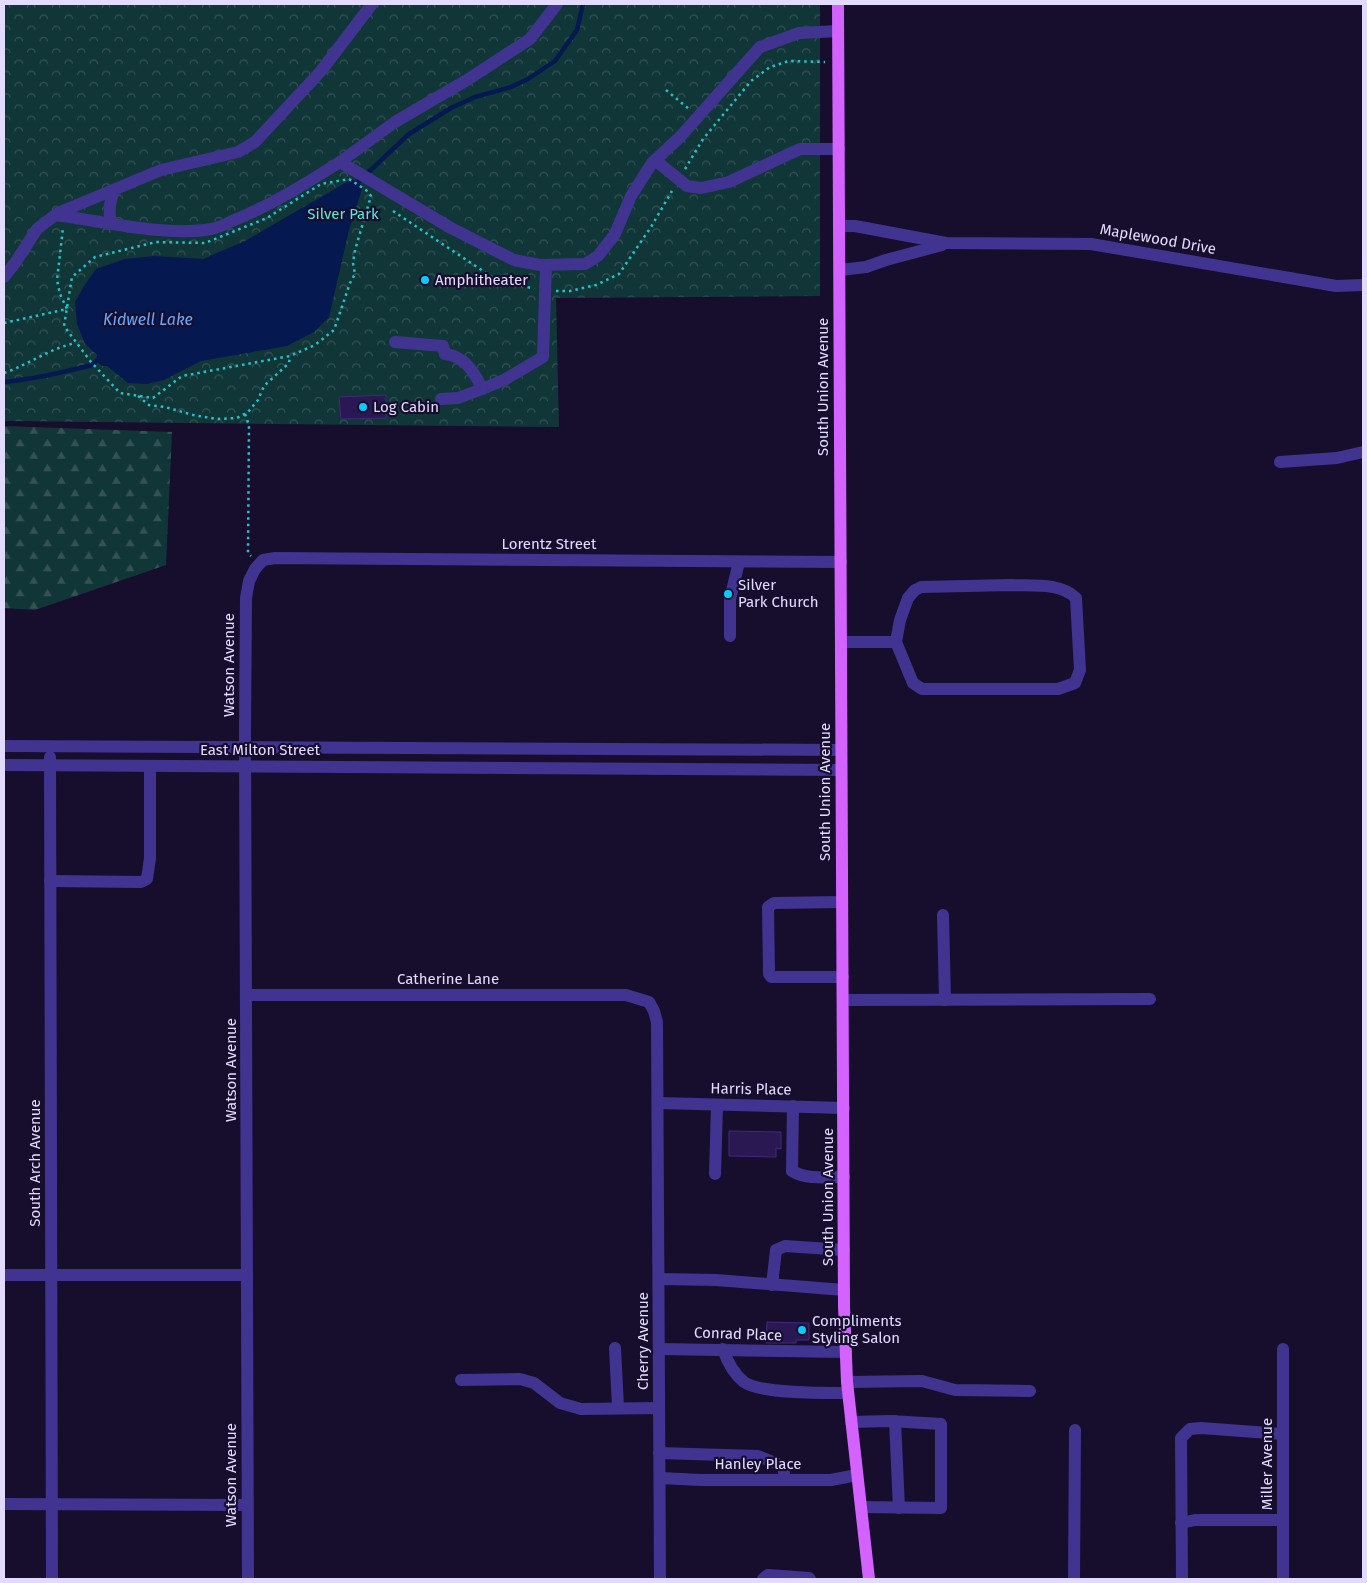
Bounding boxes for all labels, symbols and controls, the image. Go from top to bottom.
park label: Silver Park [307,205,379,223]
street label: Maplewood Drive [1099,220,1217,258]
place label: Amphitheater [435,271,528,289]
marker: Amphitheater [419,274,431,286]
water label: Kidwell Lake [103,310,193,329]
street label: South Union Avenue [814,318,832,456]
place label: Log Cabin [373,398,439,416]
marker: Log Cabin [357,401,369,413]
street label: Lorentz Street [502,535,597,553]
place label: Silver Park Church [738,576,819,611]
marker: Silver Park Church [722,588,734,600]
street label: Watson Avenue [220,613,238,717]
street label: South Union Avenue [816,723,834,861]
street label: East Milton Street [200,741,321,759]
street label: Catherine Lane [397,970,499,988]
street label: Watson Avenue [222,1018,240,1122]
street label: Harris Place [710,1079,792,1099]
street label: South Arch Avenue [26,1099,44,1227]
street label: South Union Avenue [819,1128,837,1266]
street label: Cherry Avenue [634,1292,652,1390]
place label: Compliments Styling Salon [812,1312,902,1347]
street label: Conrad Place [694,1323,782,1345]
marker: Compliments Styling Salon [796,1324,808,1336]
street label: Miller Avenue [1258,1418,1276,1510]
street label: Watson Avenue [222,1423,240,1527]
street label: Hanley Place [714,1455,802,1473]

